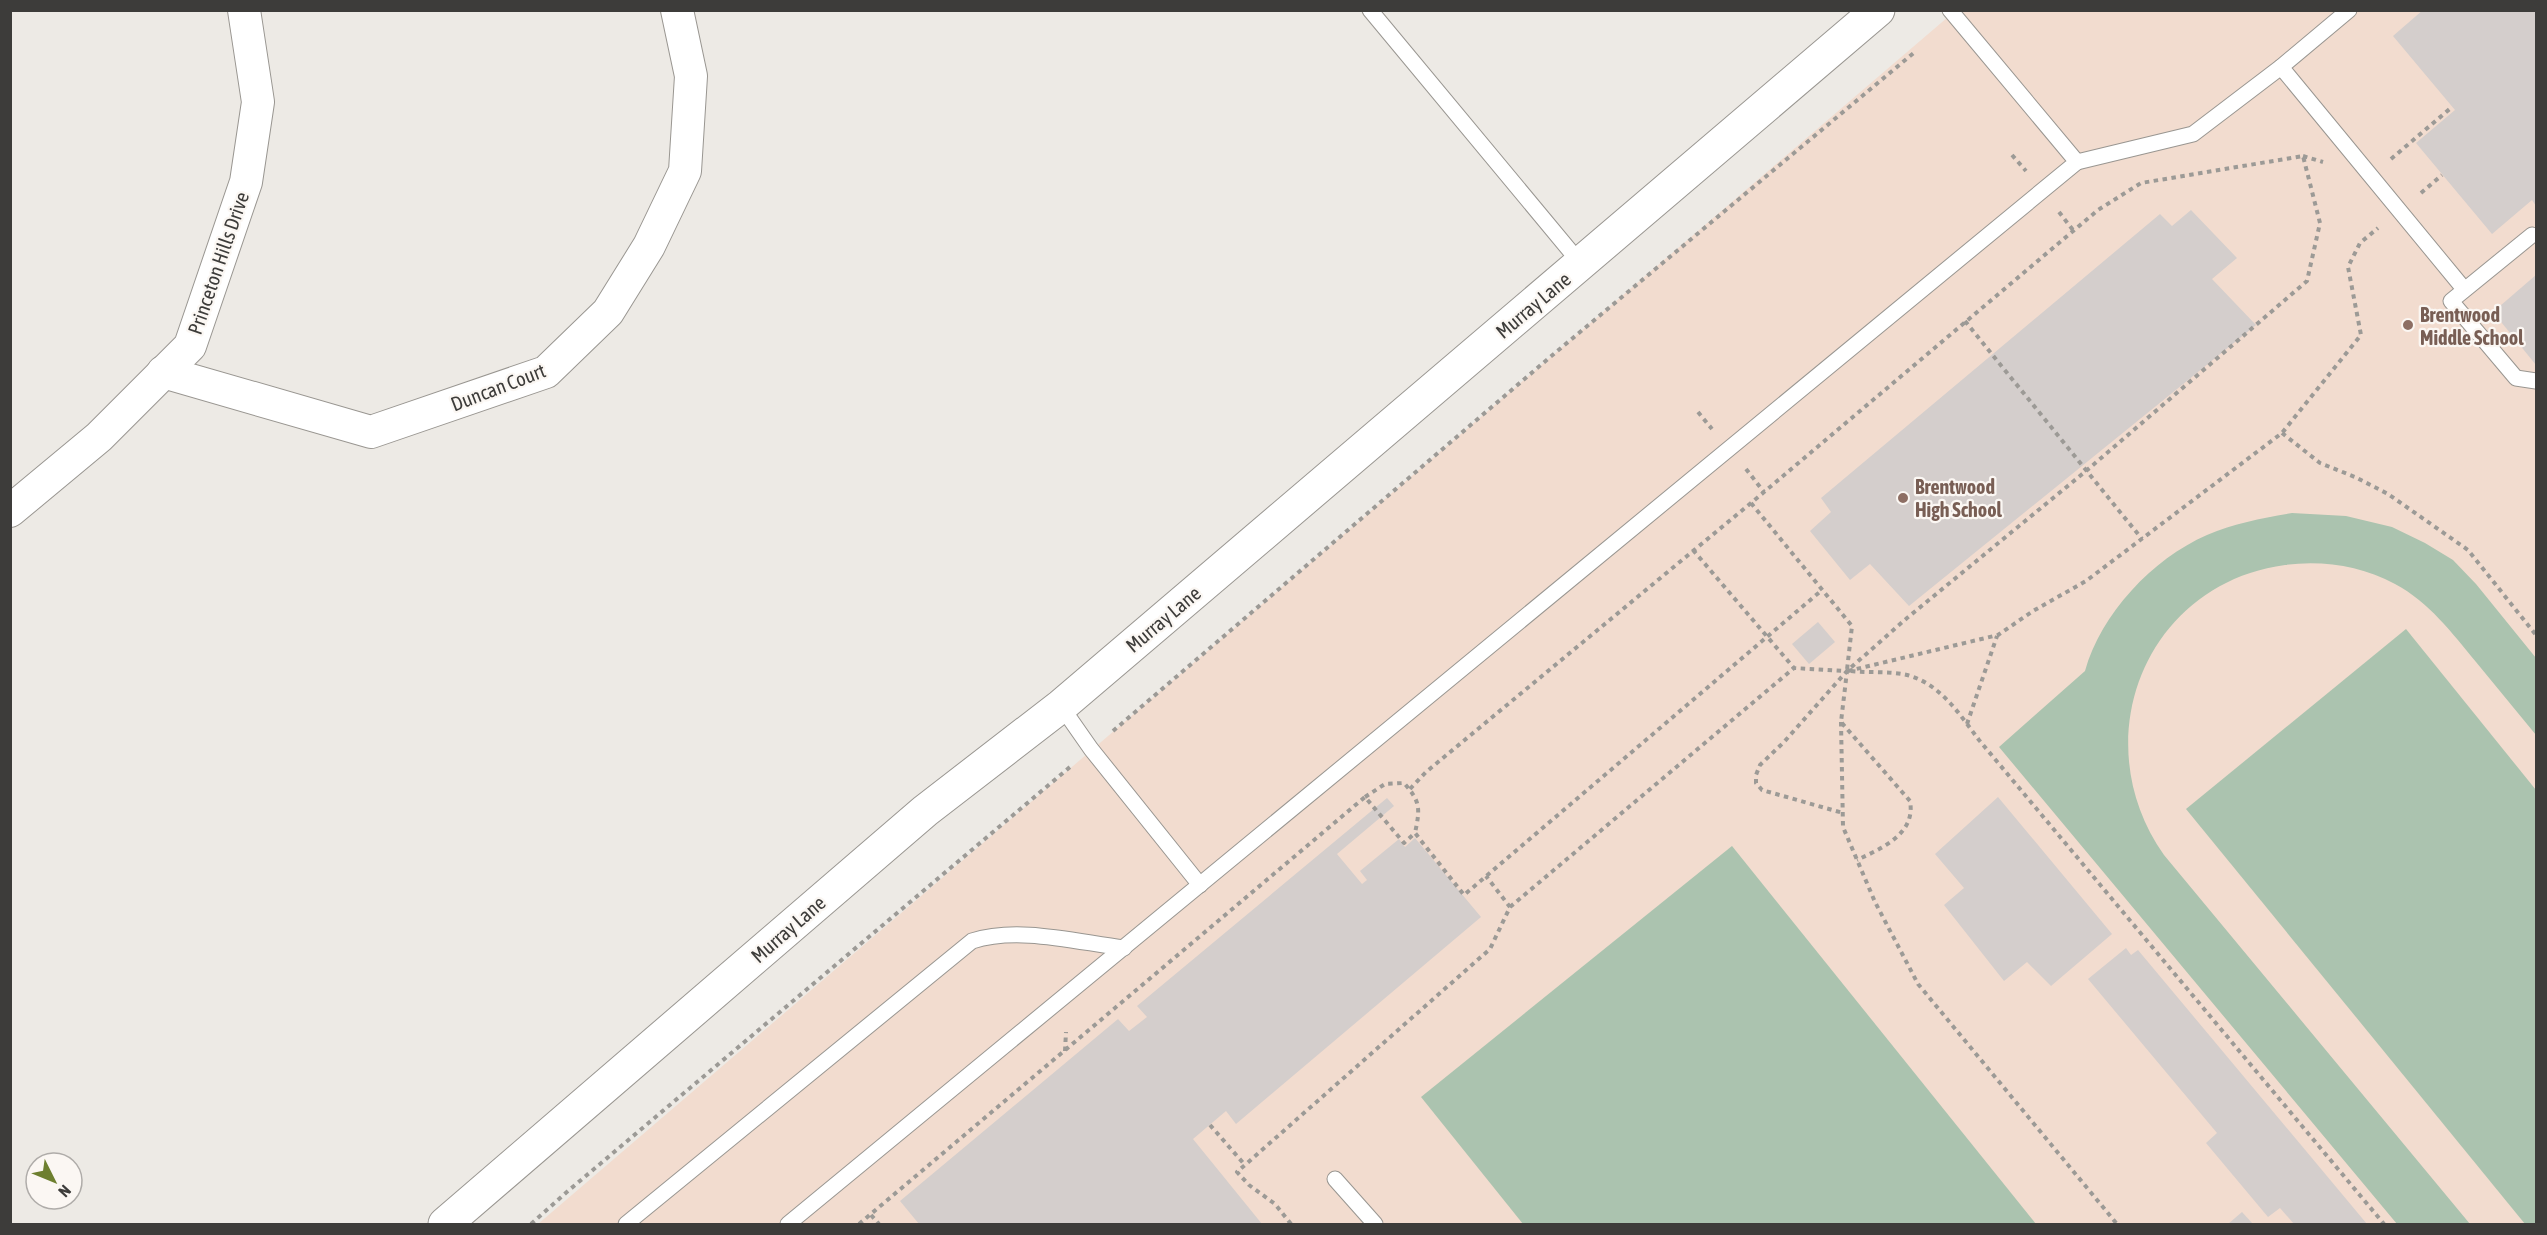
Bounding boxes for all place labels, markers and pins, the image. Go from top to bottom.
place label: Brentwood Middle School [2420,303,2524,349]
marker: Brentwood Middle School [2401,318,2415,332]
place label: Brentwood High School [1915,475,2003,521]
marker: Brentwood High School [1896,491,1910,505]

